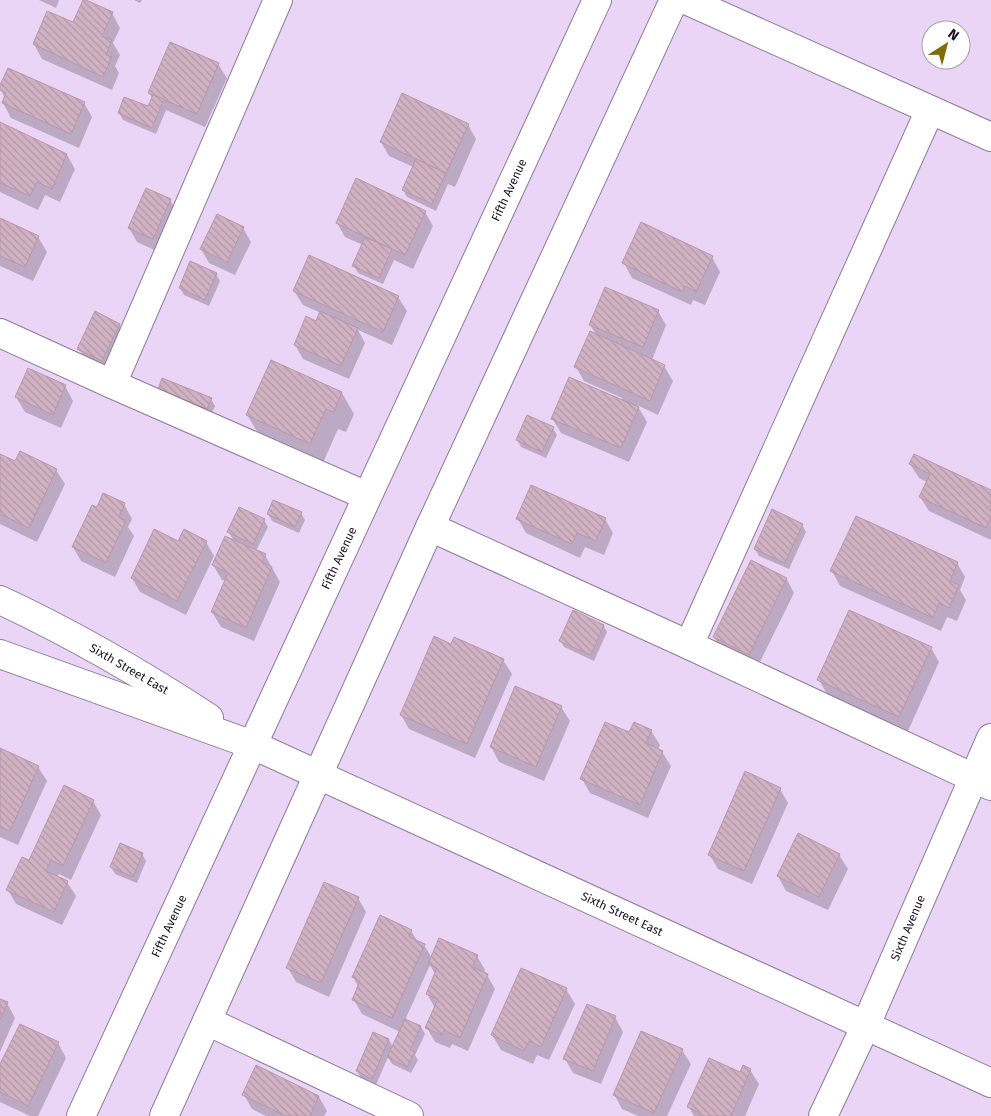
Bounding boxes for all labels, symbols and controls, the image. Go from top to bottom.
north arrow [921,20,971,70]
text: N [945,25,962,44]
street label: Fifth Avenue [488,157,530,223]
street label: Fifth Avenue [318,525,360,591]
street label: Sixth Street East [87,641,171,698]
street label: Sixth Street East [579,889,666,939]
street label: Fifth Avenue [148,893,190,959]
street label: Sixth Avenue [888,893,928,963]

